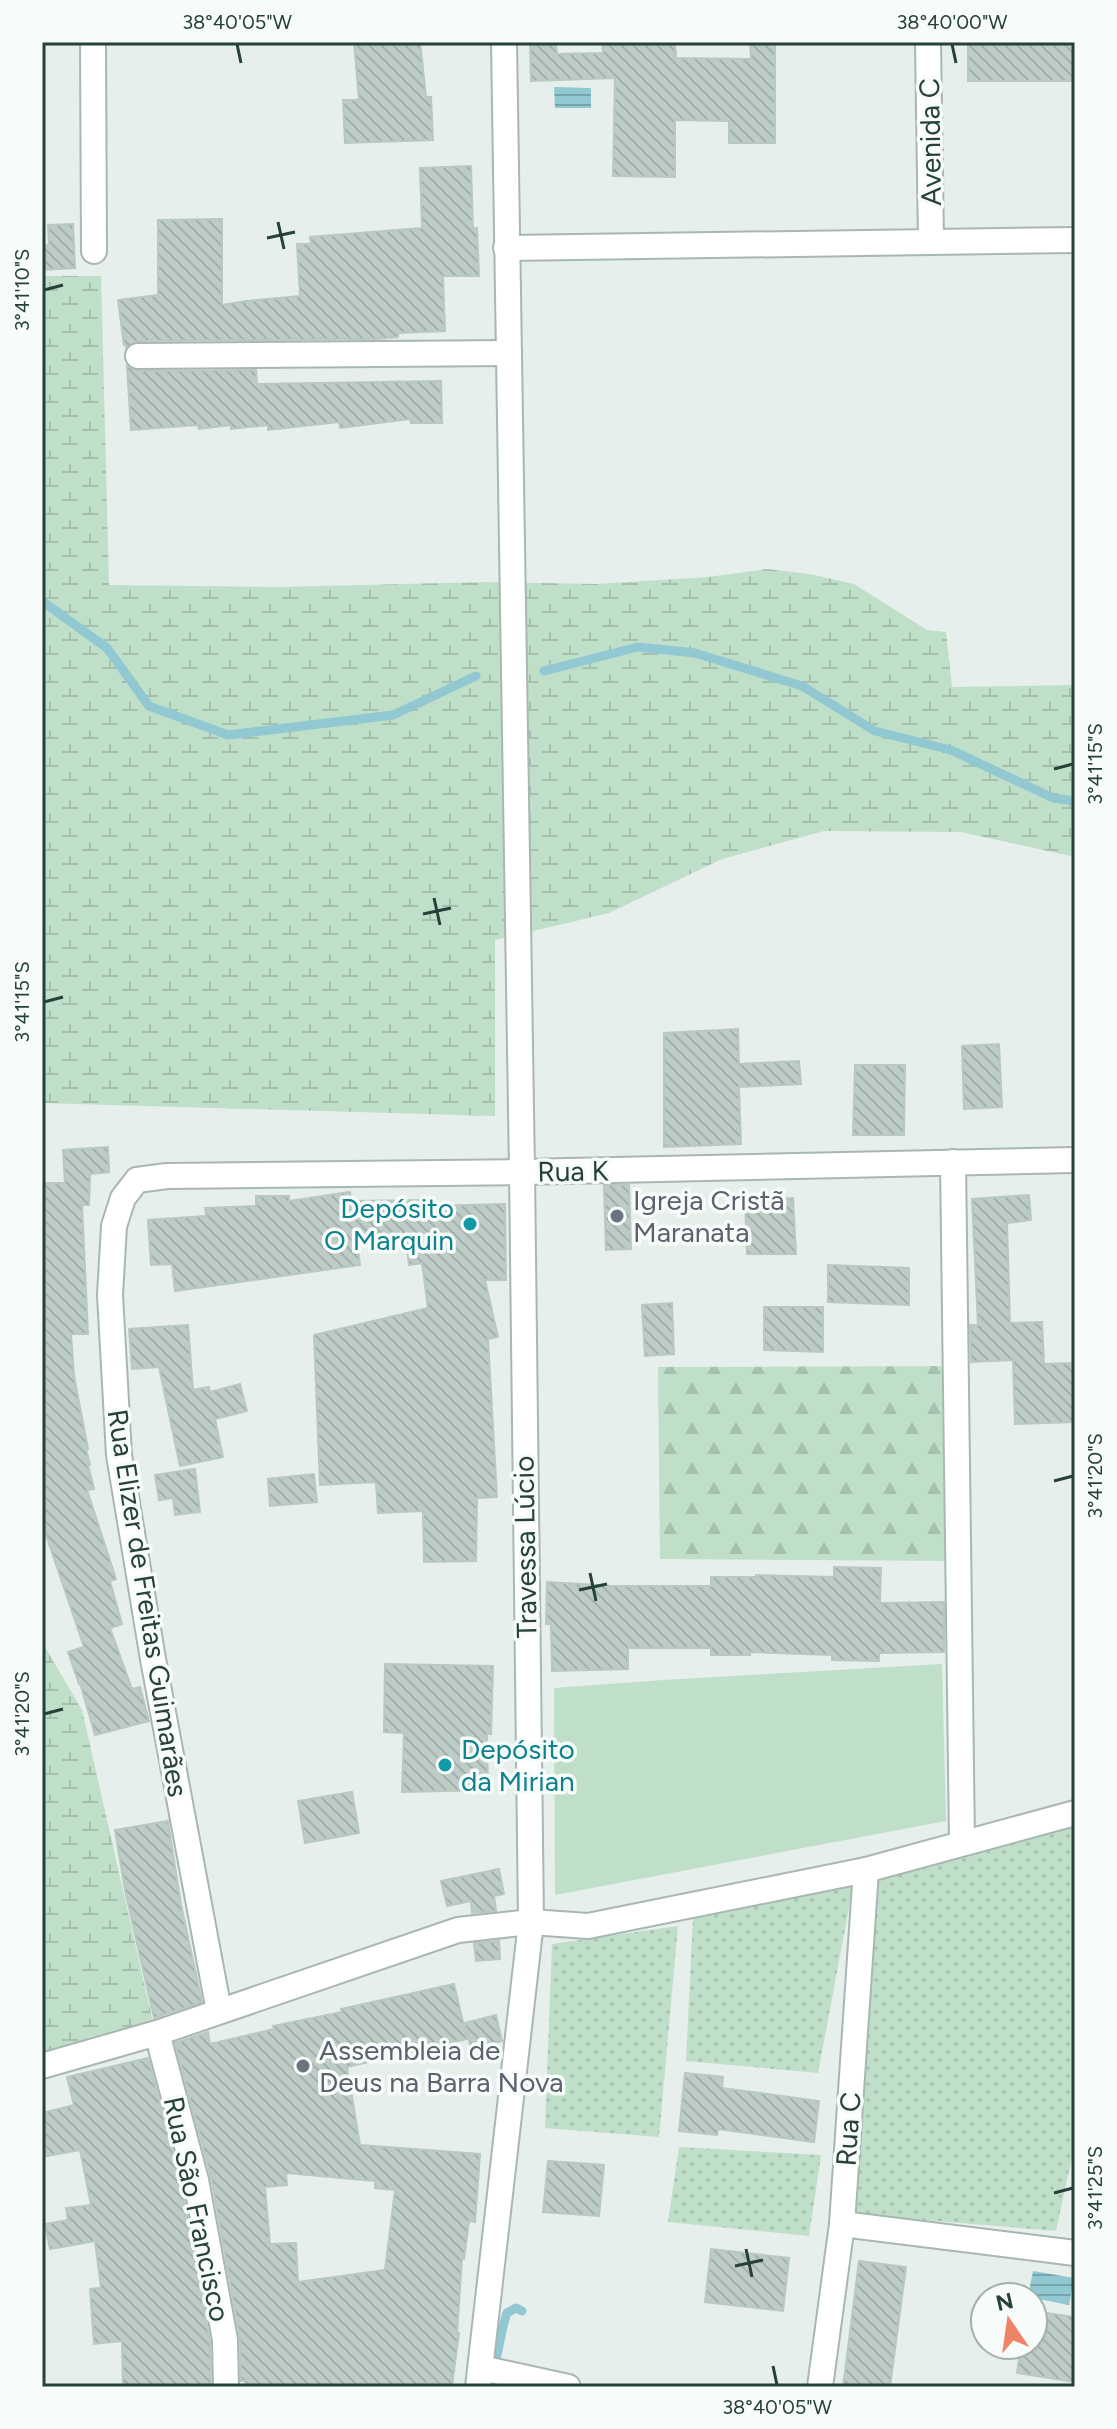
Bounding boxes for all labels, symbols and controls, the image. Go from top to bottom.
text: 38°40'05"W [182,10,292,34]
text: 38°40'00"W [896,10,1008,34]
street label: Avenida C [912,78,948,206]
text: 3°41'10"S [10,249,34,331]
text: 3°41'15"S [1083,723,1107,805]
text: 3°41'15"S [10,961,34,1043]
street label: Rua K [537,1153,609,1189]
place label: Igreja Cristã Maranata [633,1183,784,1249]
place label: Depósito O Marquin [324,1191,454,1257]
marker: Igreja Cristã Maranata [608,1207,626,1225]
marker: Depósito O Marquin [461,1215,479,1233]
street label: Rua Elizer de Freitas Guimarães [101,1407,195,1799]
text: 3°41'20"S [1083,1433,1107,1519]
street label: Travessa Lúcio [506,1455,544,1639]
text: 3°41'20"S [10,1671,34,1757]
place label: Depósito da Mirian [461,1732,575,1798]
marker: Depósito da Mirian [436,1756,454,1774]
place label: Assembleia de Deus na Barra Nova [319,2033,564,2099]
marker: Assembleia de Deus na Barra Nova [294,2057,312,2075]
street label: Rua C [828,2091,868,2167]
street label: Rua São Francisco [157,2093,237,2325]
text: 3°41'25"S [1083,2146,1107,2230]
north arrow [969,2281,1049,2361]
text: N [993,2287,1016,2317]
text: 38°40'05"W [722,2395,832,2419]

